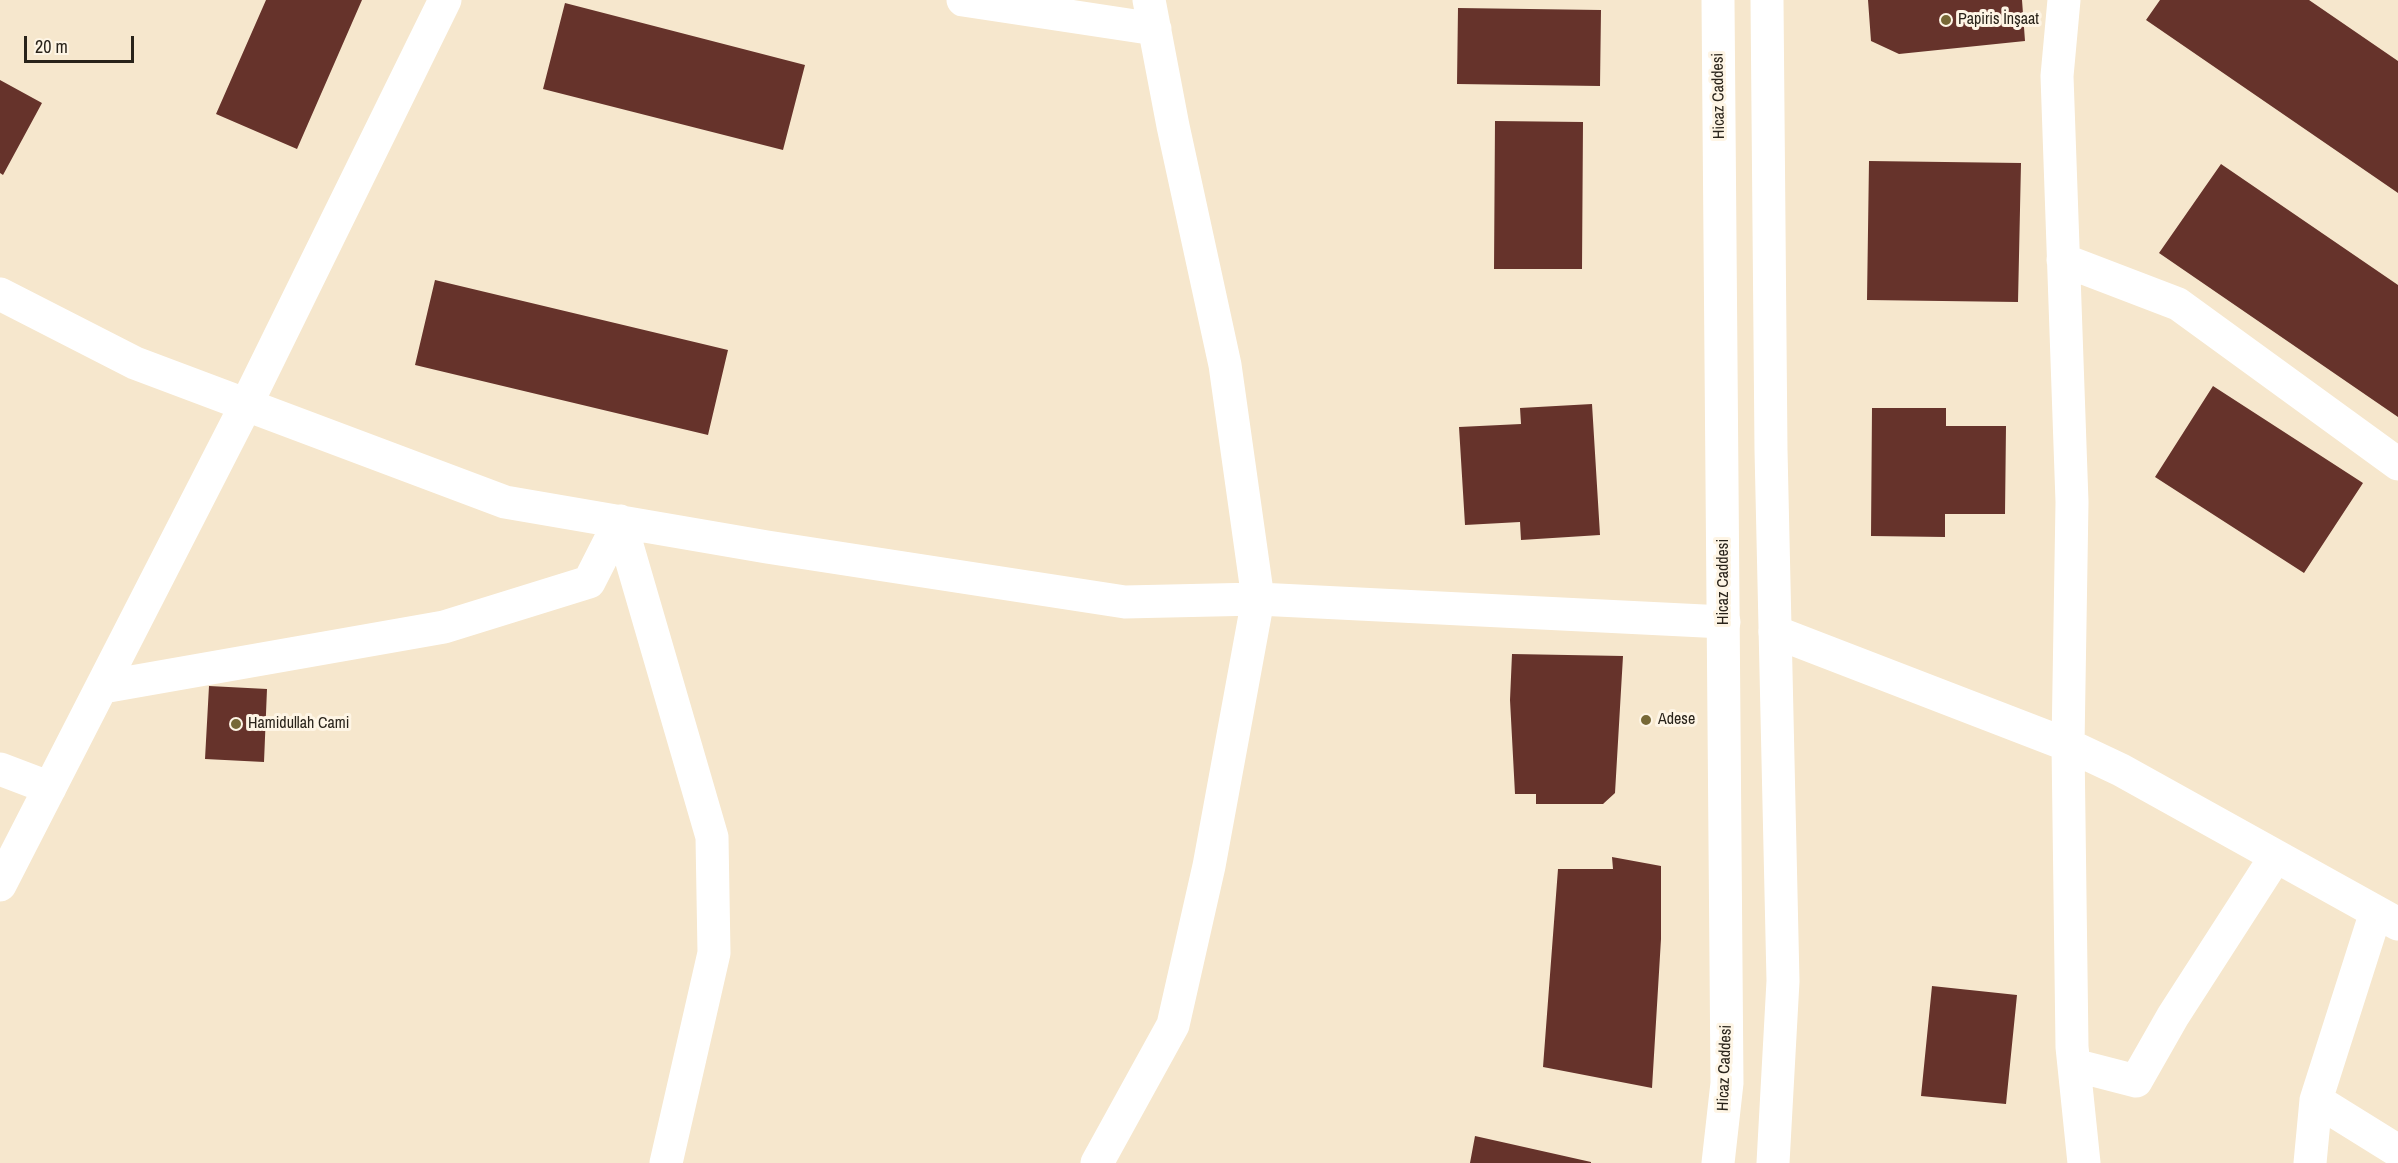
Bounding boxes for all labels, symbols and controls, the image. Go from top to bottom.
place label: Papiris İnşaat [1958,10,2039,30]
marker: Papiris İnşaat [1939,13,1953,27]
scale bar [27,24,136,62]
text: 20 m [35,34,68,59]
street label: Hicaz Caddesi [1709,53,1729,139]
street label: Hicaz Caddesi [1714,539,1734,625]
place label: Adese [1658,710,1695,730]
marker: Adese [1639,713,1653,727]
place label: Hamidullah Cami [248,714,349,734]
marker: Hamidullah Cami [229,717,243,731]
street label: Hicaz Caddesi [1714,1025,1736,1111]

